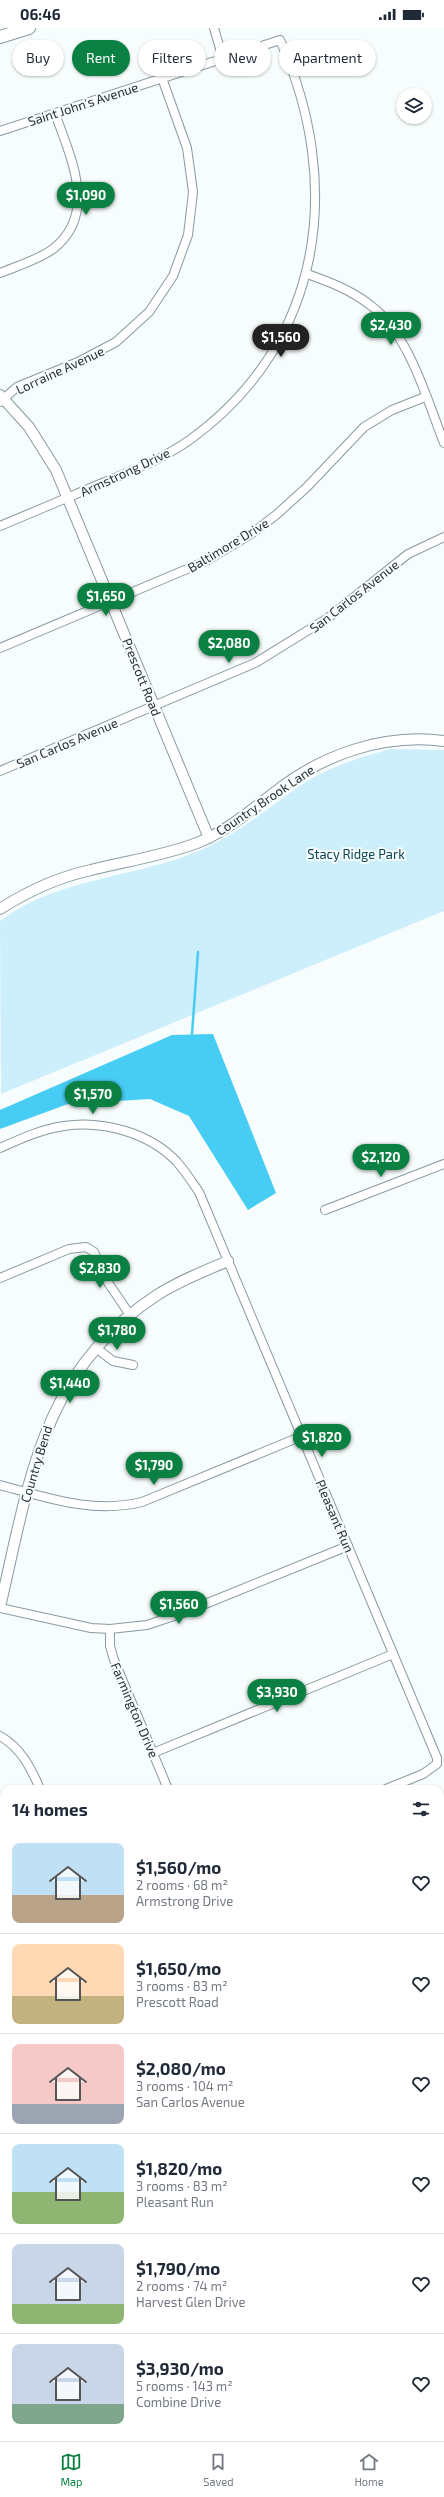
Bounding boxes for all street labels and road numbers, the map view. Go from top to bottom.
street label: Saint John's Avenue [26,79,140,129]
street label: Lorraine Avenue [13,343,107,397]
street label: Armstrong Drive [78,444,172,500]
street label: Baltimore Drive [185,515,271,575]
street label: San Carlos Avenue [306,556,402,636]
street label: Prescott Road [119,636,165,718]
street label: San Carlos Avenue [14,714,120,772]
street label: Country Brook Lane [213,761,317,839]
street label: Country Bend [17,1424,55,1504]
street label: Pleasant Run [312,1477,358,1555]
street label: Farmington Drive [108,1660,162,1760]

